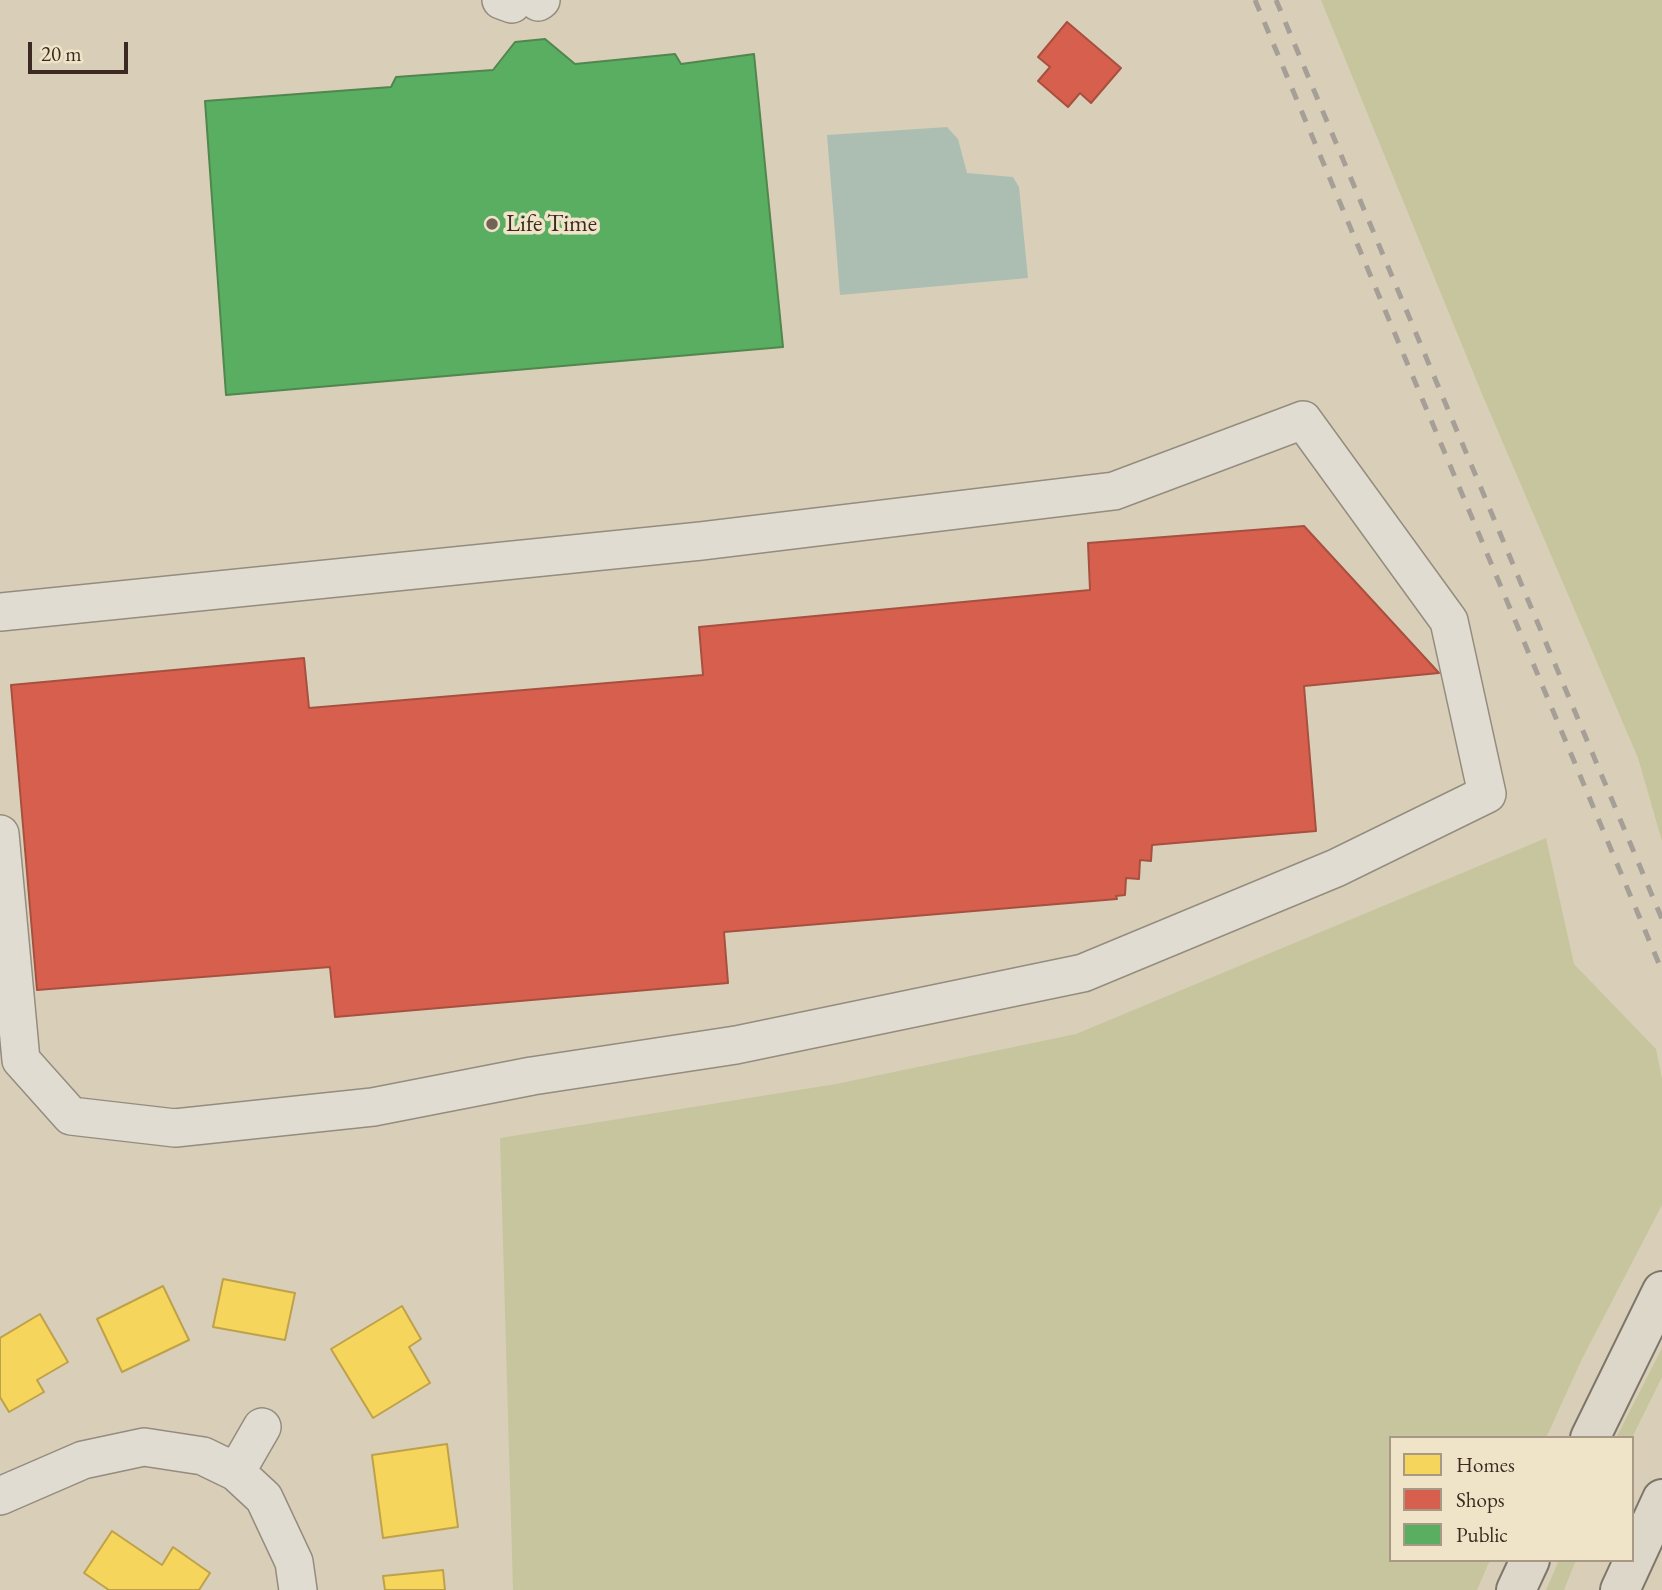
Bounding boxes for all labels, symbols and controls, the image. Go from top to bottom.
scale bar [32,28,131,72]
text: 20 m [41,40,82,67]
place label: Life Time [506,210,597,238]
marker: Life Time [484,216,500,232]
legend [1389,1436,1634,1562]
text: Homes [1456,1451,1515,1478]
text: Shops [1456,1486,1505,1513]
text: Public [1456,1521,1508,1548]

